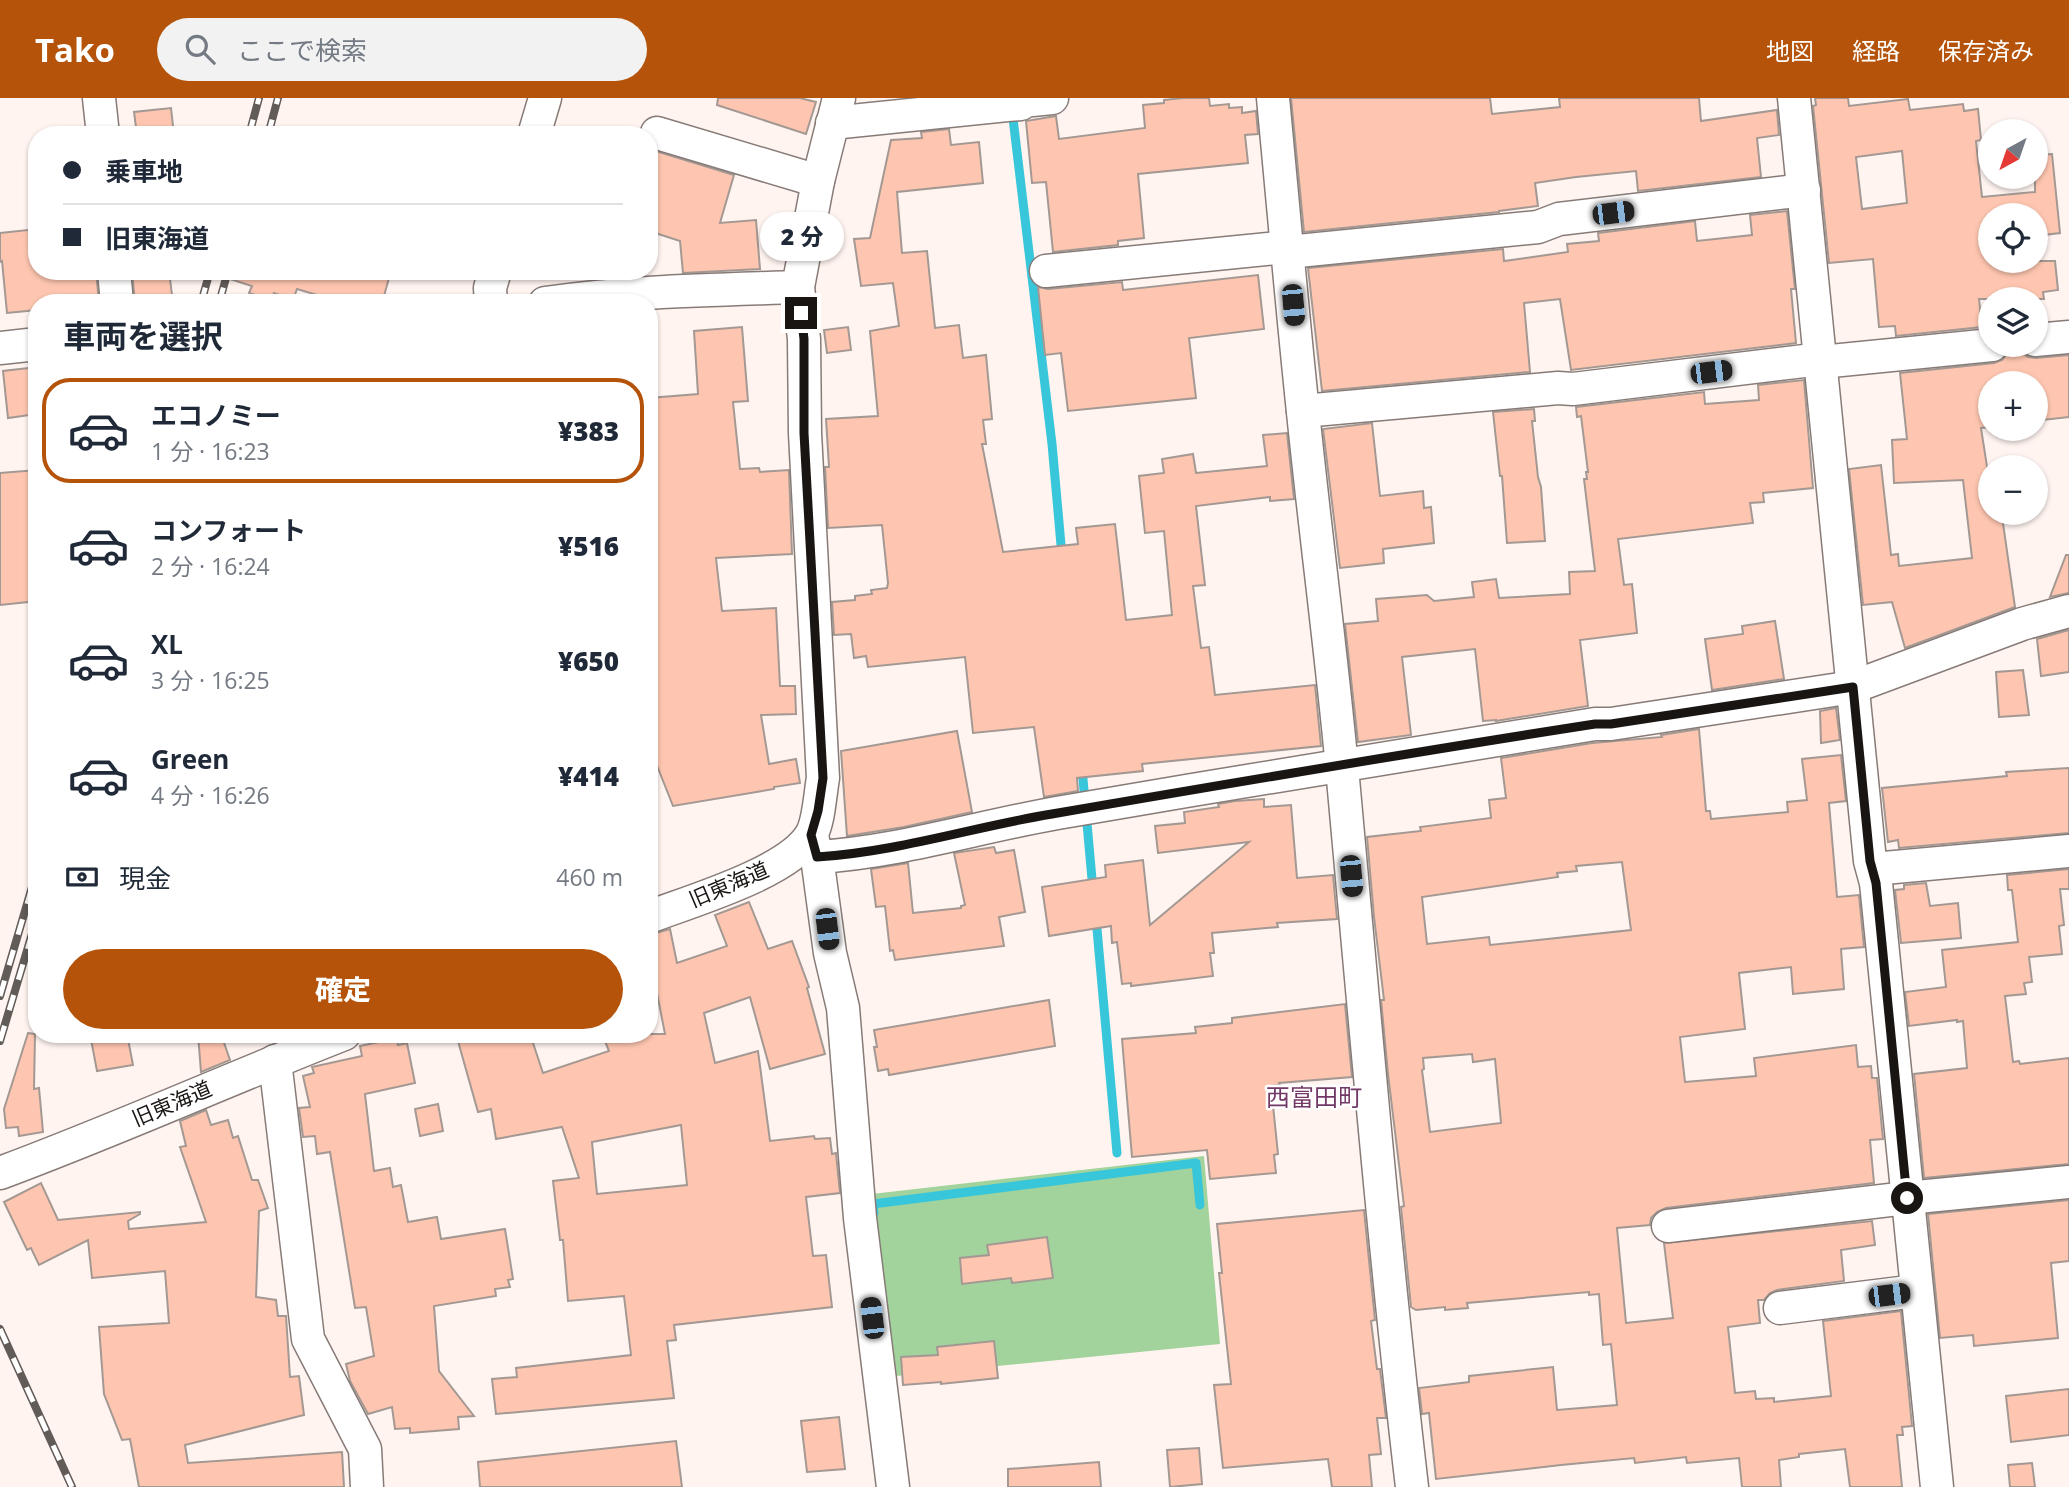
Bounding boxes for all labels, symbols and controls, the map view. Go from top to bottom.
search box [157,18,647,81]
text: Tako [35,27,115,72]
icon: search [181,30,219,68]
text: ここで検索 [237,32,367,68]
text: 地図 [1766,34,1814,67]
text: 経路 [1852,34,1900,67]
text: 保存済み [1938,34,2034,67]
north arrow [1978,119,2048,189]
map controls [1978,119,2048,525]
text: 乗車地 [105,153,183,189]
car [1591,200,1636,226]
button: locate [1978,203,2048,273]
callout: 2 分 [759,212,843,260]
text: 旧東海道 [105,220,209,256]
text: 2 分 [781,220,823,252]
car [1281,283,1306,327]
button: layers [1978,287,2048,357]
route end [785,297,817,329]
text: 車両を選択 [63,314,223,357]
car [1689,359,1734,385]
button: + [1978,371,2048,441]
text: エコノミー [151,397,281,433]
icon: car [67,399,130,462]
text: ¥383 [558,413,619,449]
text: 1 分 · 16:23 [151,435,270,467]
button: − [1978,455,2048,525]
text: コンフォート [151,512,306,548]
icon: car [67,514,130,577]
text: ¥516 [558,528,619,564]
text: 2 分 · 16:24 [151,550,270,582]
text: XL [151,626,183,662]
icon: car [67,629,130,692]
text: ¥650 [558,643,619,679]
text: 3 分 · 16:25 [151,664,270,696]
text: Green [151,741,229,777]
icon: car [67,744,130,807]
text: ¥414 [558,758,619,794]
text: 4 分 · 16:26 [151,779,270,811]
car [1339,854,1364,898]
street label: 旧東海道 [684,855,773,913]
icon: cash [63,858,101,896]
text: 現金 [119,860,171,896]
text: 460 m [556,861,623,893]
car [815,907,840,951]
button: 確定 [63,949,623,1029]
street label: 旧東海道 [127,1074,216,1132]
district label: 西富田町 [1266,1080,1362,1113]
route start [1891,1182,1923,1214]
car [1867,1282,1912,1308]
car [860,1296,885,1340]

